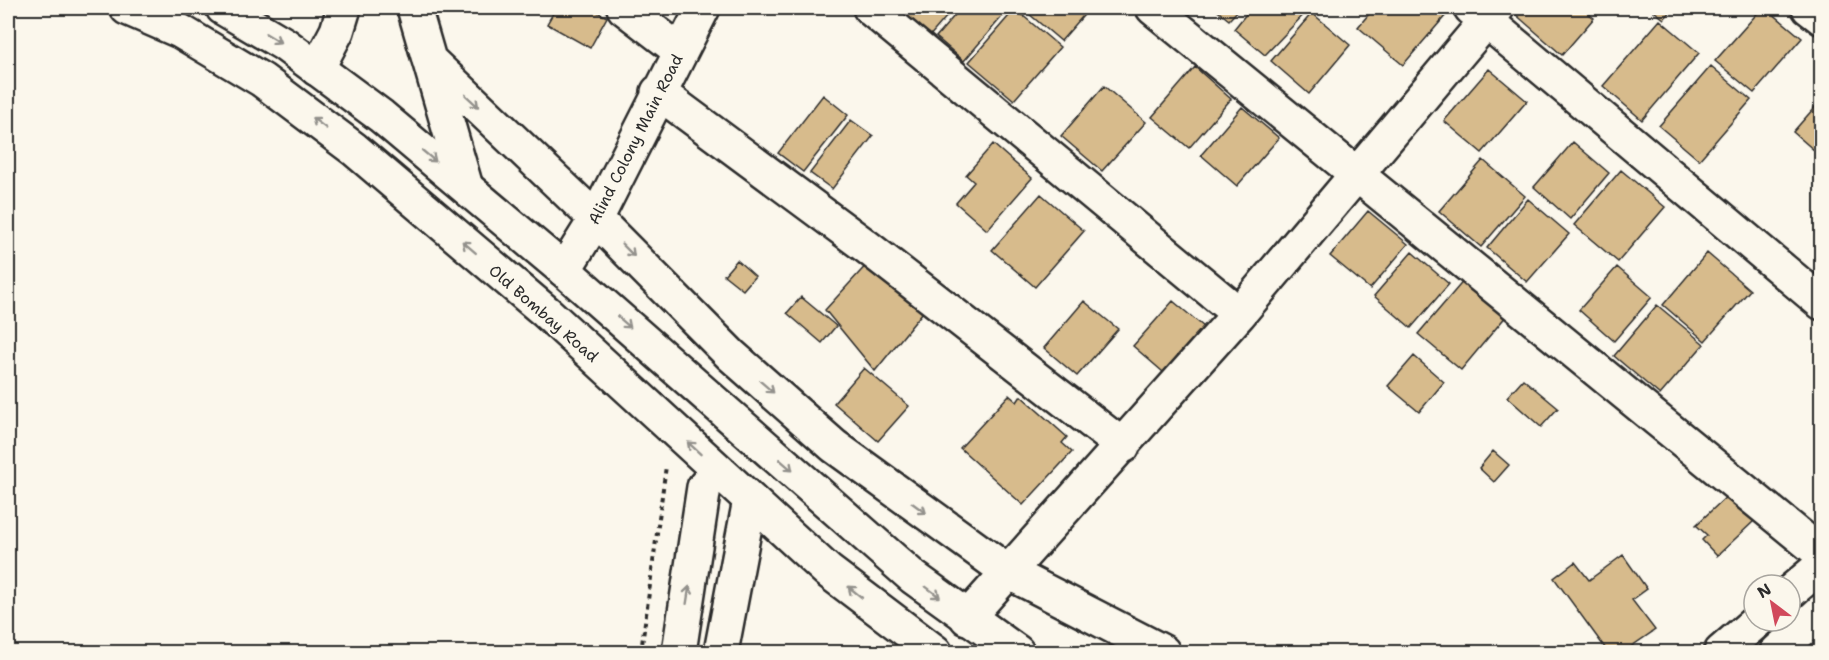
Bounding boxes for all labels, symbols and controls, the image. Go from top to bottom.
one-way arrow [264,33,281,45]
street label: Alind Colony Main Road [583,50,688,228]
one-way arrow [464,93,479,107]
one-way arrow [312,117,328,129]
one-way arrow [420,149,436,162]
one-way arrow [462,240,477,254]
one-way arrow [620,243,635,258]
street label: Old Bombay Road [484,260,603,367]
one-way arrow [616,315,631,329]
one-way arrow [759,380,774,394]
one-way arrow [687,441,702,455]
one-way arrow [778,458,793,472]
one-way arrow [911,502,927,514]
north arrow [1742,573,1802,633]
text: N [1753,578,1775,603]
one-way arrow [682,585,693,605]
one-way arrow [847,586,863,599]
one-way arrow [925,586,941,599]

